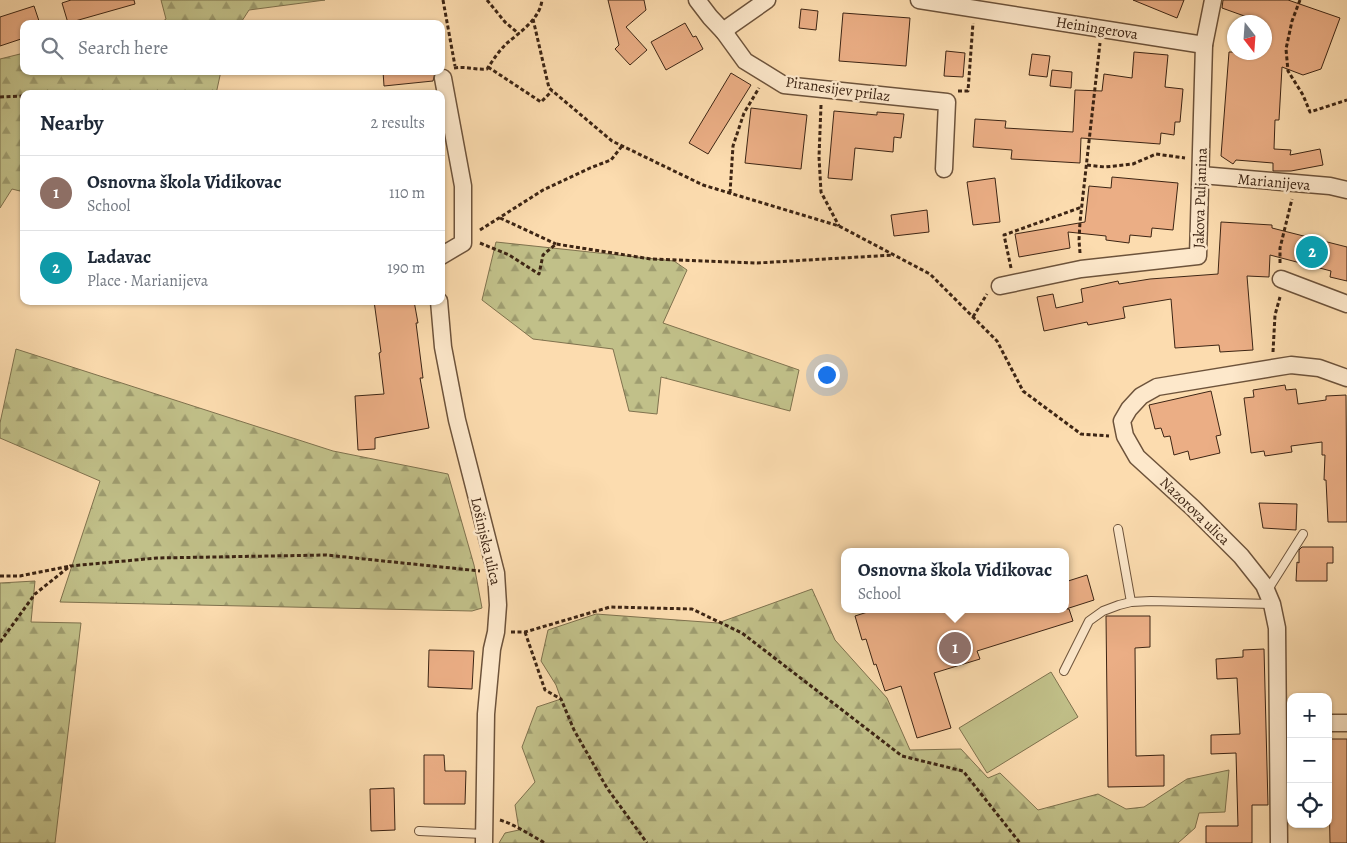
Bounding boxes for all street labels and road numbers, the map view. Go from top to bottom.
street label: Heiningerova [1054,12,1140,44]
street label: Piranesijev prilaz [784,72,892,106]
street label: Jakova Puljanina [1188,147,1212,249]
street label: Marianijeva [1237,169,1311,195]
street label: Nazorova ulica [1156,472,1234,550]
street label: Lošinjska ulica [466,495,506,587]

